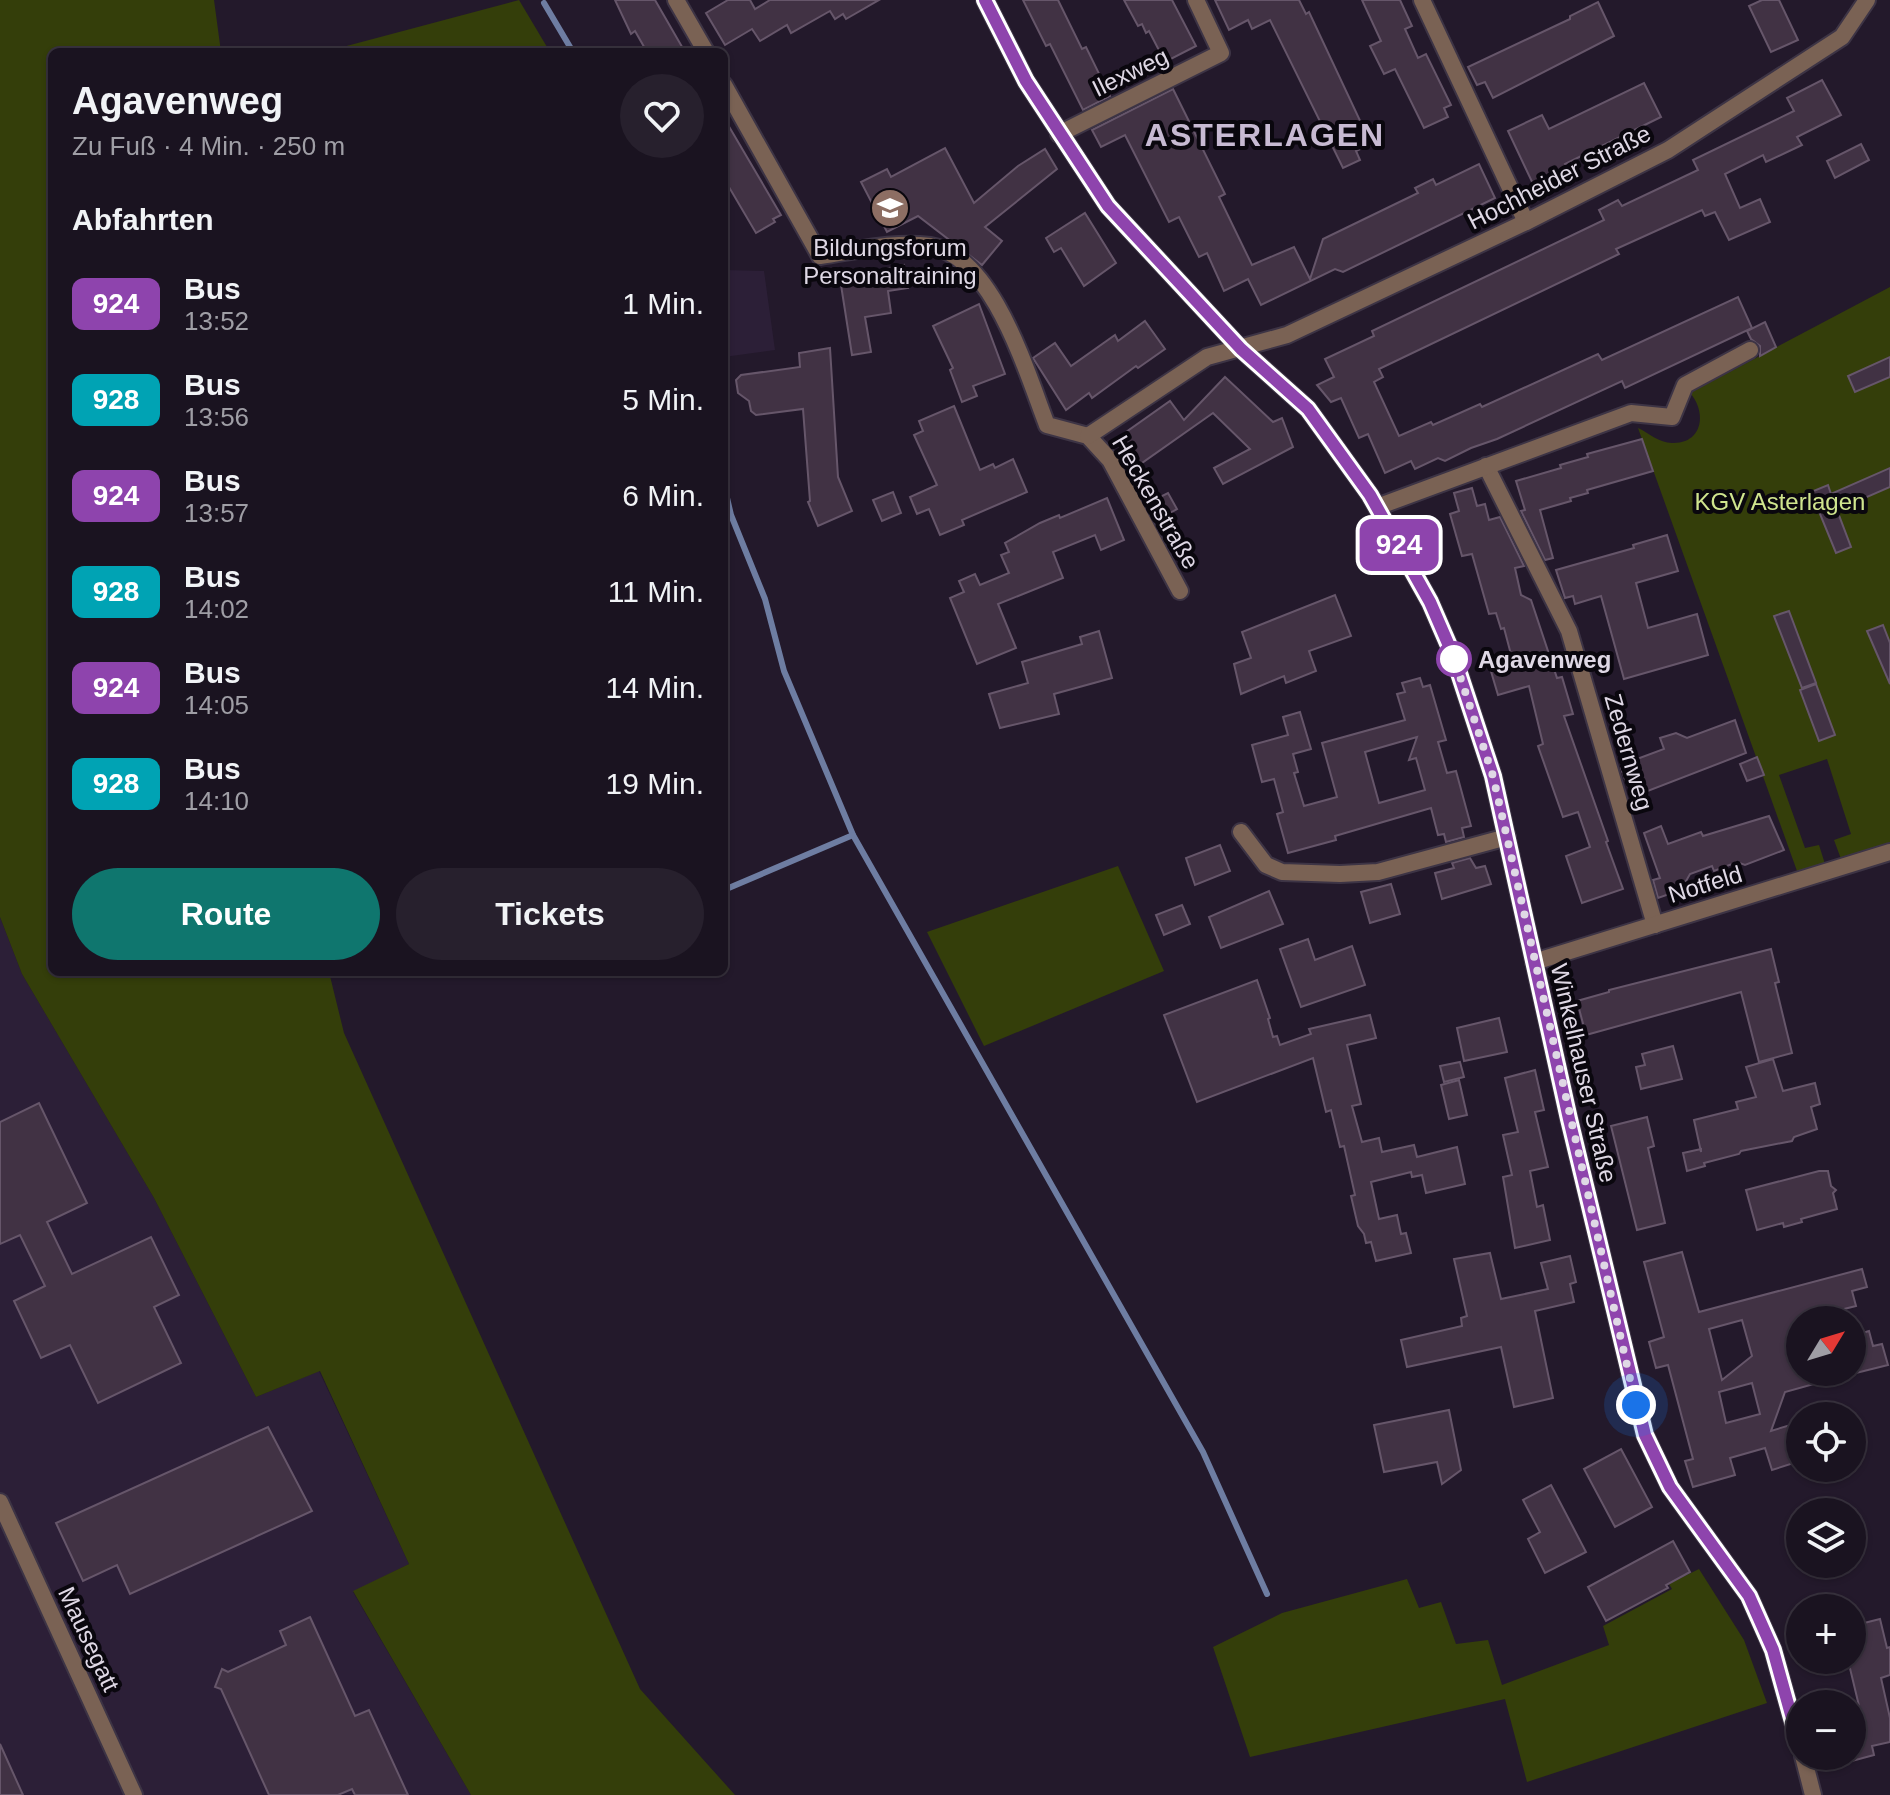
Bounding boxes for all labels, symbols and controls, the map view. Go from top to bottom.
street label: Ilexweg [1088,42,1172,102]
button: heart [620,74,704,158]
text: Agavenweg [72,80,283,122]
district label: ASTERLAGEN [1145,117,1385,153]
street label: Hochheider Straße [1463,119,1655,235]
text: Zu Fuß · 4 Min. · 250 m [72,131,345,161]
school or university icon: Bildungsforum Personaltraining [869,187,911,229]
text: Abfahrten [72,203,214,236]
place label: Bildungsforum Personaltraining [803,234,977,289]
text: Bus [184,272,241,305]
text: 1 Min. [622,287,704,320]
text: 924 [93,288,139,319]
text: 13:52 [184,306,249,336]
text: Bus [184,368,241,401]
text: 5 Min. [622,383,704,416]
text: 928 [93,384,139,415]
text: 13:56 [184,402,249,432]
street label: Heckenstraße [1107,431,1205,573]
text: Bus [184,464,241,497]
text: 6 Min. [622,479,704,512]
text: 924 [93,480,139,511]
park label: KGV Asterlagen [1695,488,1865,515]
text: 13:57 [184,498,249,528]
line badge: 924 [1353,519,1445,571]
text: 924 [1376,529,1422,560]
text: Bus [184,560,241,593]
text: 11 Min. [608,575,704,608]
text: 928 [93,576,139,607]
text: 14:02 [184,594,249,624]
marker: Agavenweg [1437,642,1471,676]
place label: Agavenweg [1478,646,1611,673]
text: Bus [184,656,241,689]
text: 14 Min. [606,671,704,704]
text: 924 [93,672,139,703]
text: 14:05 [184,690,249,720]
street label: Zedernweg [1599,691,1659,813]
text: Bus [184,752,241,785]
text: 19 Min. [606,767,704,800]
text: 928 [93,768,139,799]
text: 14:10 [184,786,249,816]
street label: Notfeld [1665,860,1745,908]
button: Route [72,868,380,960]
button: Tickets [396,868,704,960]
street label: Winkelhauser Straße [1546,961,1622,1185]
north arrow [1786,1306,1866,1386]
map controls [1786,1306,1866,1770]
your location [1616,1385,1656,1425]
button: locate [1786,1402,1866,1482]
button: layers [1786,1498,1866,1578]
street label: Mausegatt [53,1583,125,1696]
button: + [1786,1594,1866,1674]
button: − [1786,1690,1866,1770]

